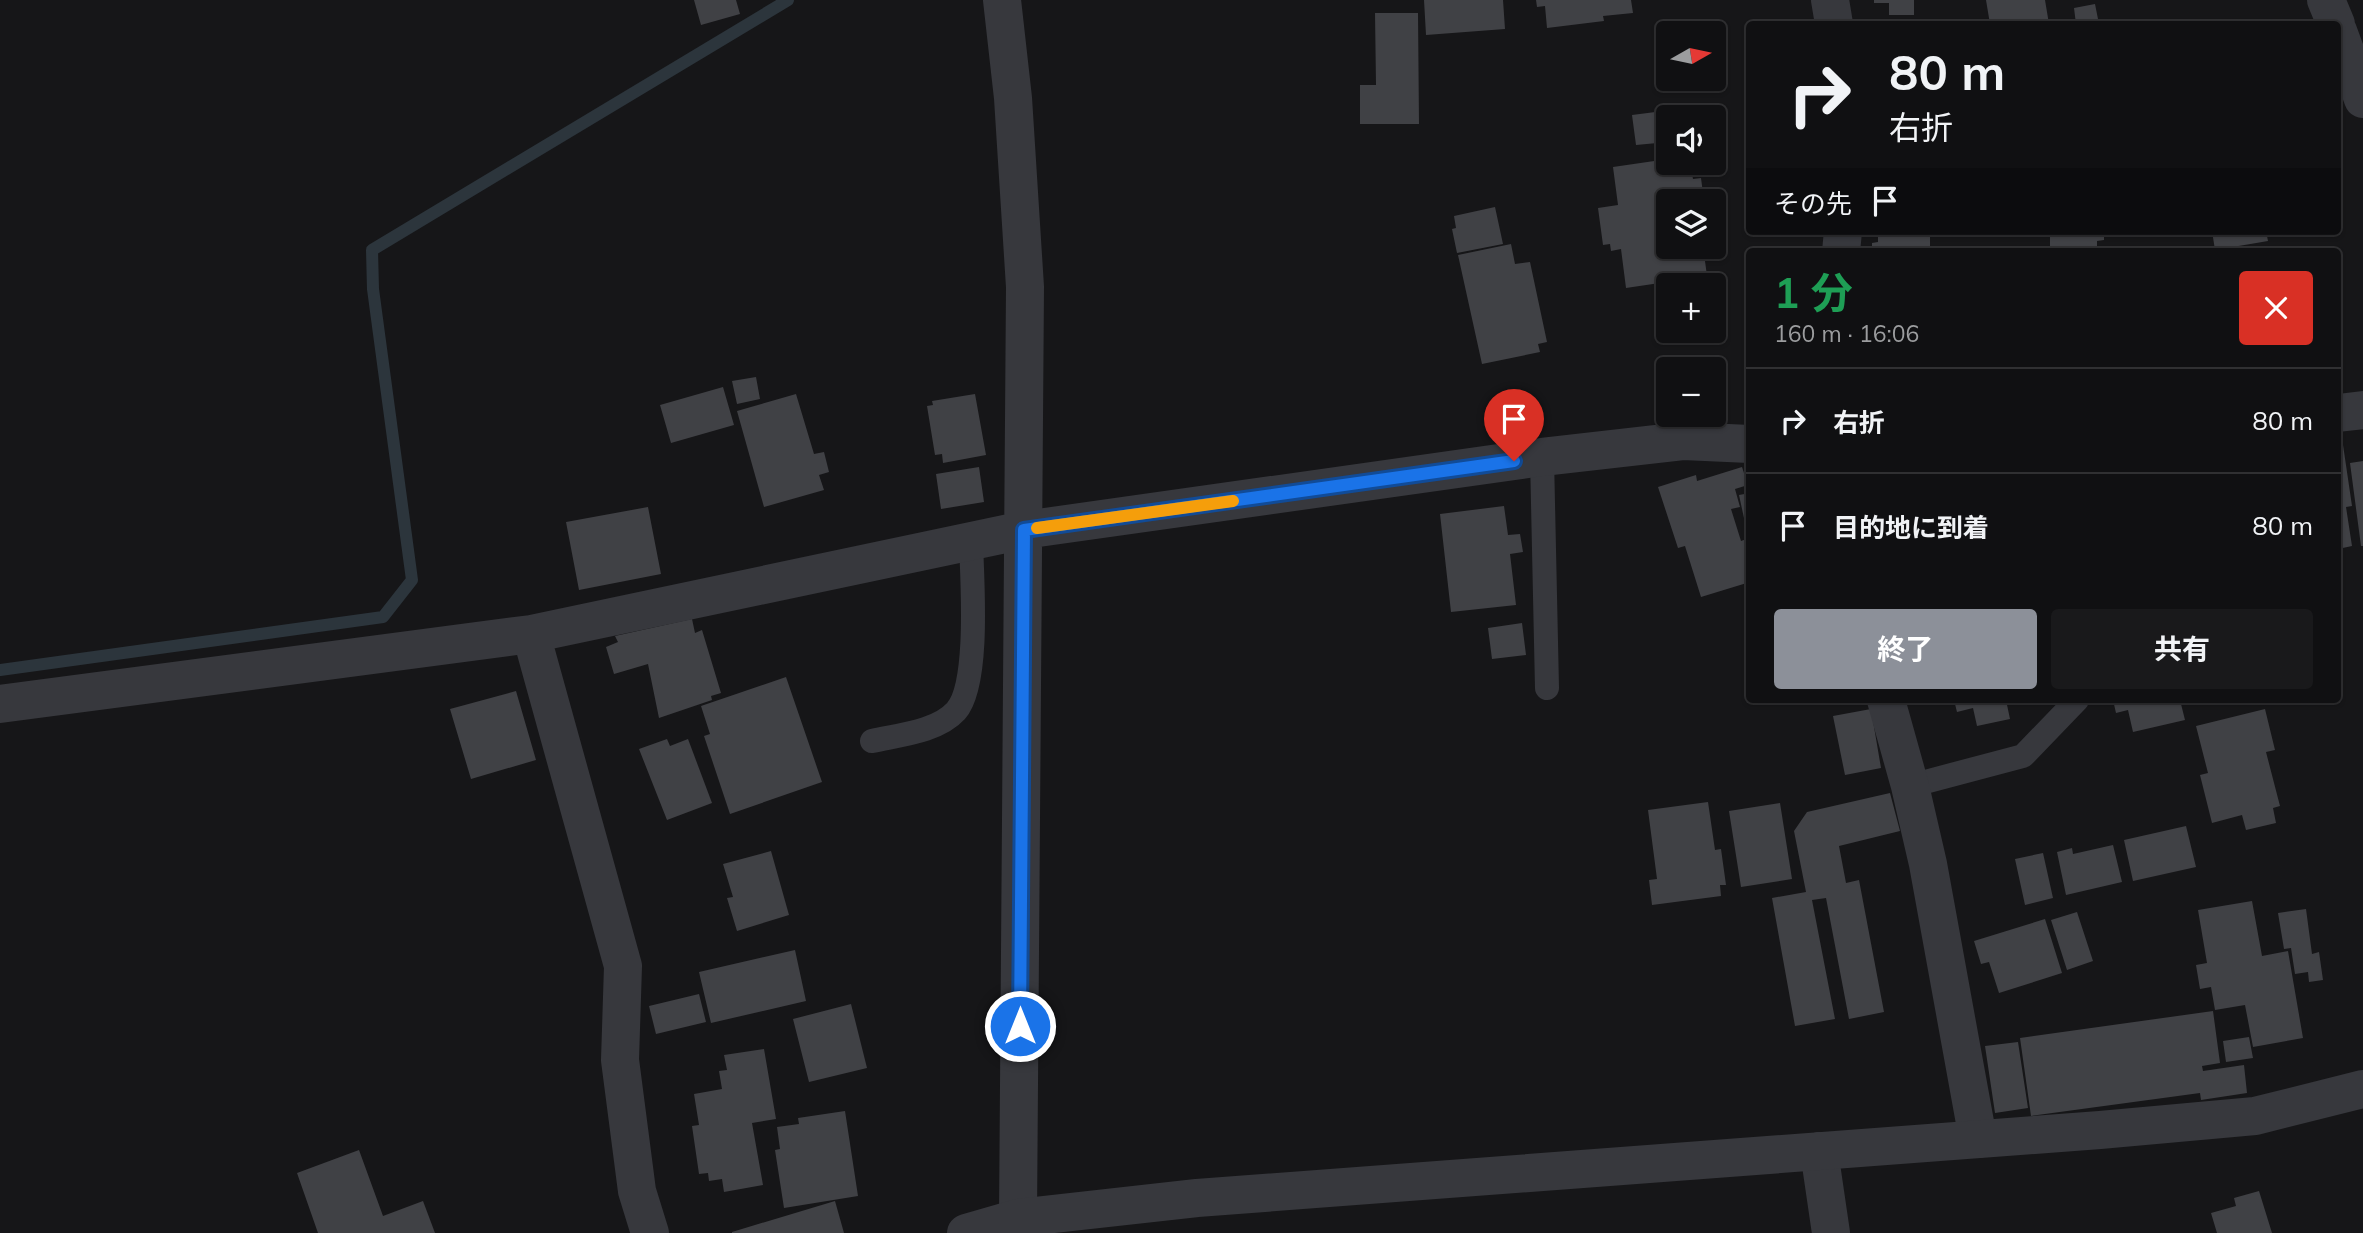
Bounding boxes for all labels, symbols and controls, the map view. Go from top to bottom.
north arrow [1656,21,1726,91]
map controls [1656,21,1726,427]
text: 80 m [1889,41,2005,102]
icon: right [1774,49,1865,140]
button: sound [1656,105,1726,175]
text: 右折 [1889,107,1953,147]
icon: arrive [1866,182,1904,220]
text: その先 [1774,187,1852,220]
button: layers [1656,189,1726,259]
text: 1 分 [1774,266,1853,319]
button: close [2239,271,2313,345]
button: + [1656,273,1726,343]
text: 160 m · 16:06 [1774,319,1919,348]
button: − [1656,357,1726,427]
pin [1484,389,1544,461]
icon: arrive [1495,400,1533,438]
icon: right [1774,402,1812,440]
text: 80 m [2252,404,2313,437]
text: 右折 [1833,406,1885,439]
icon: arrive [1774,507,1812,545]
text: 80 m [2252,509,2313,542]
text: 目的地に到着 [1833,511,1989,544]
button: 終了 [1774,609,2037,689]
button: 共有 [2051,609,2313,689]
position arrow [983,989,1057,1063]

